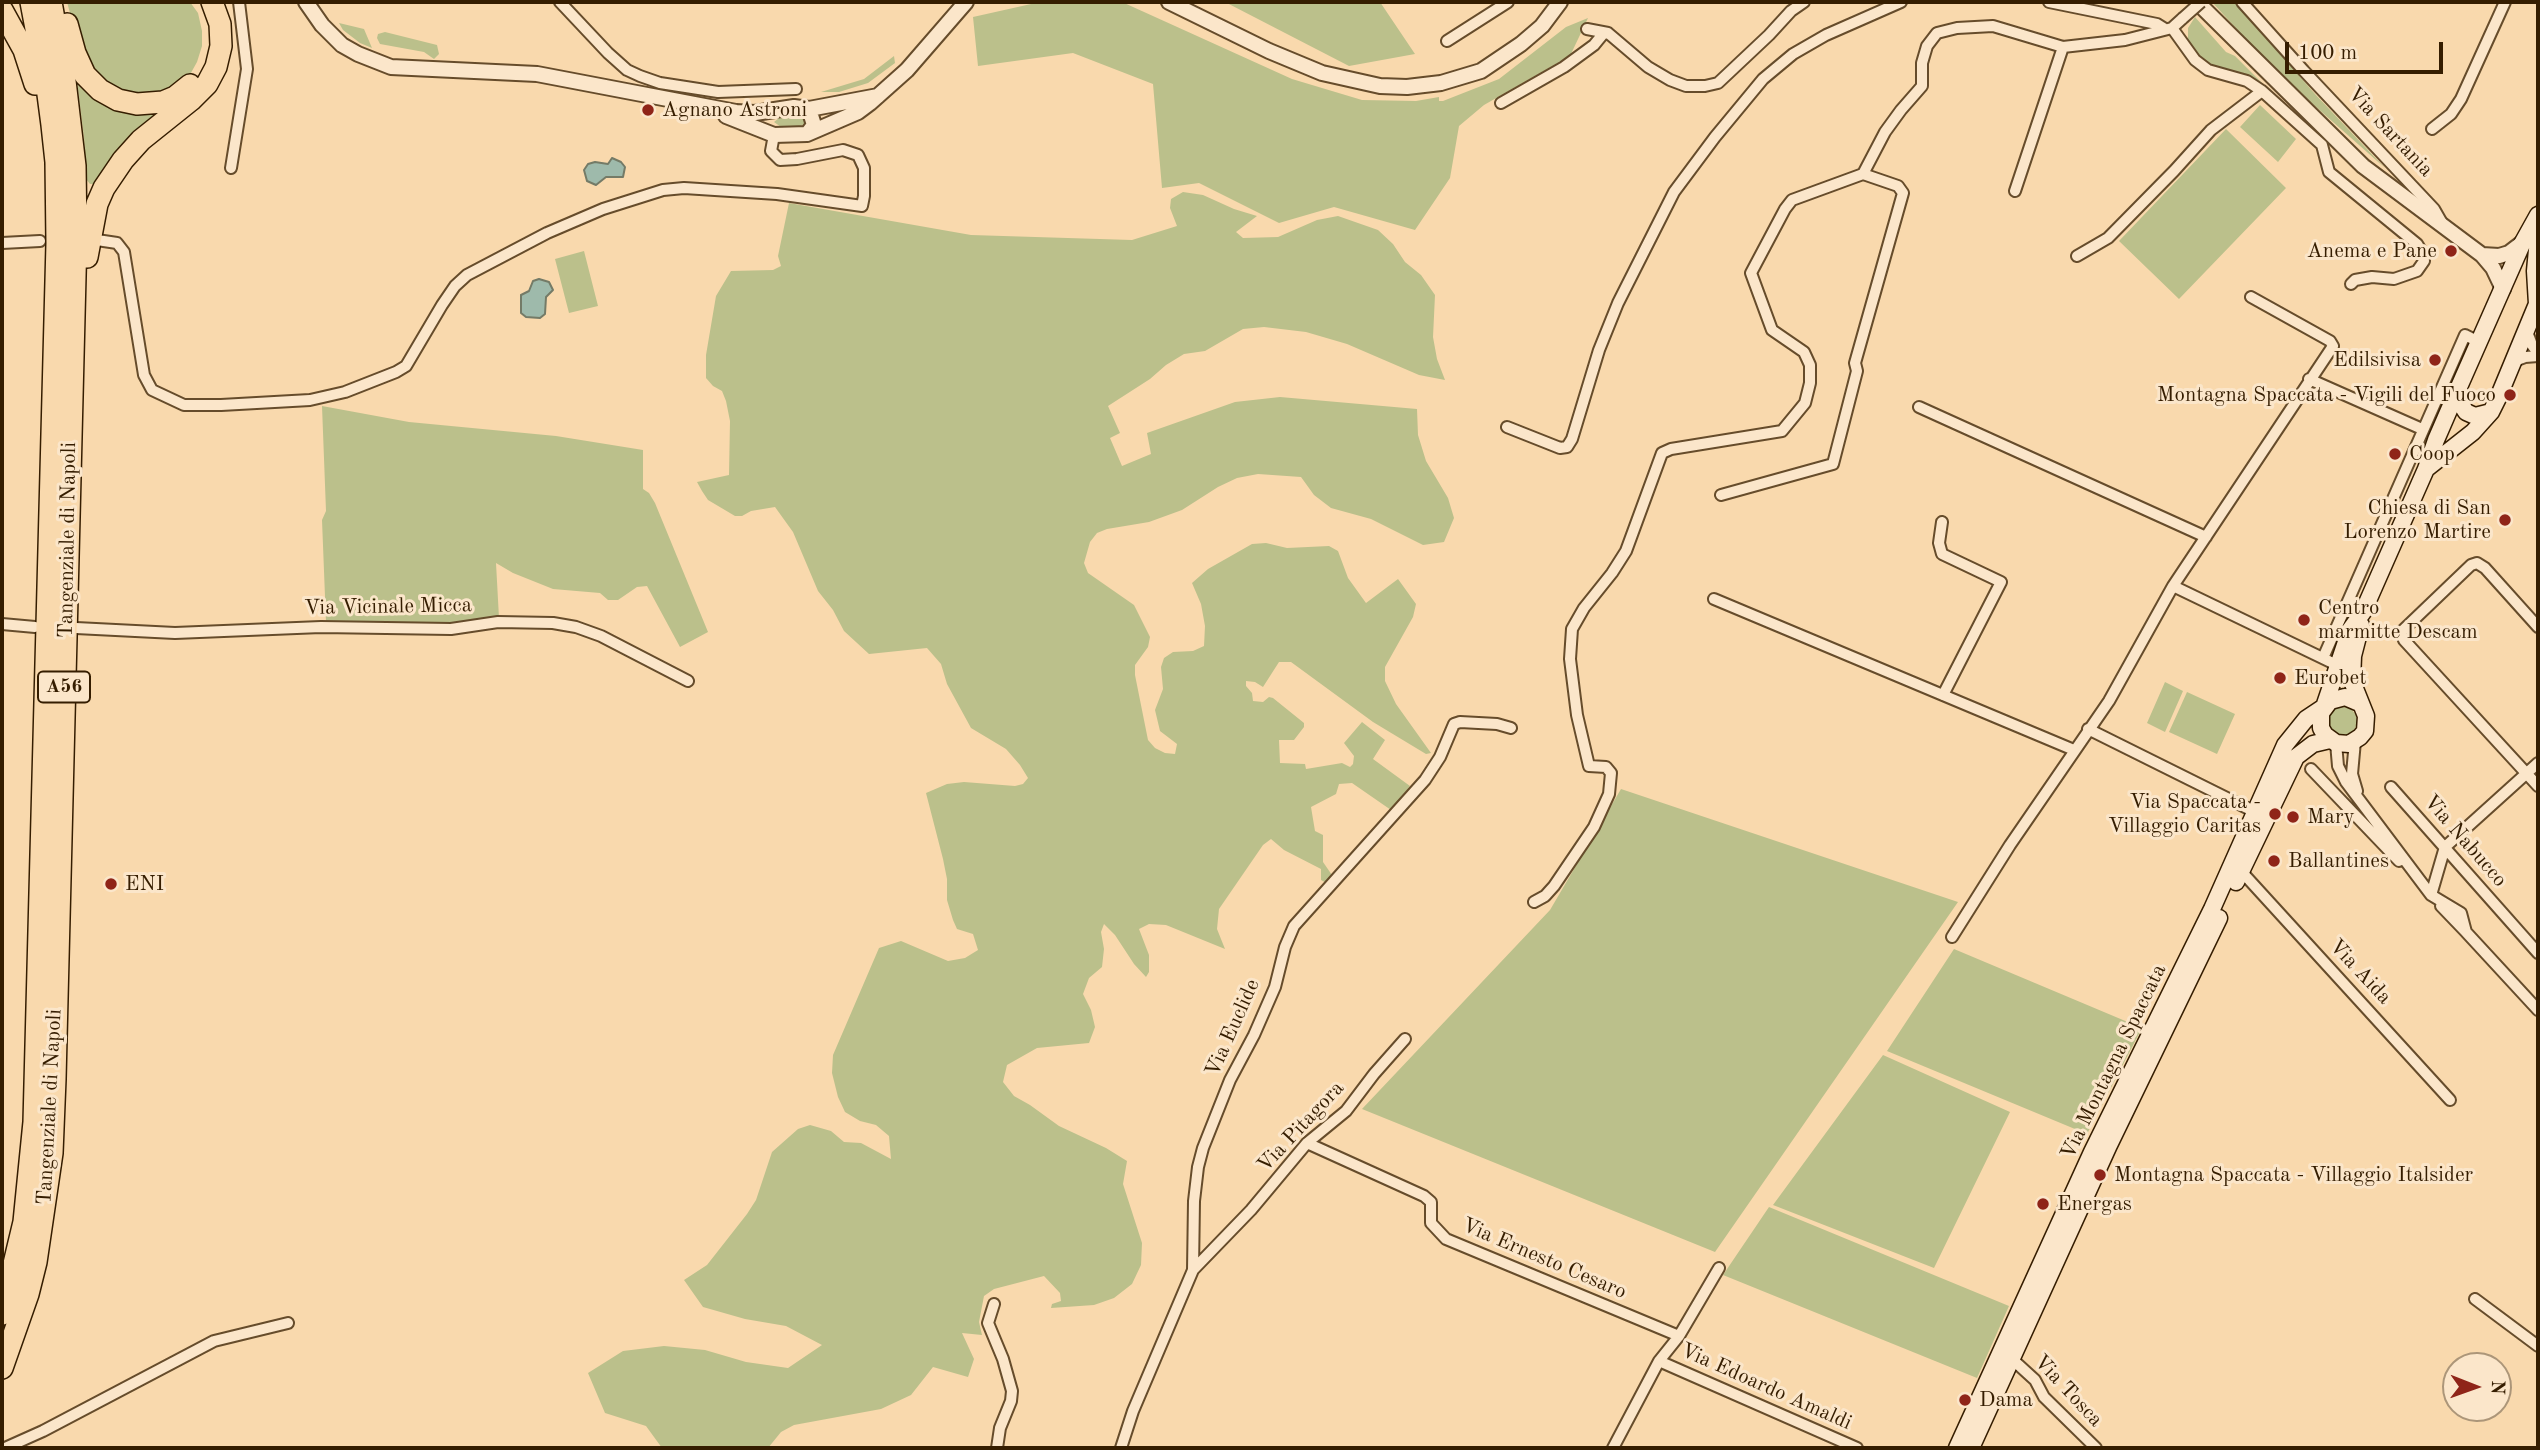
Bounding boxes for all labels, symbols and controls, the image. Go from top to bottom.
scale bar [2288,28,2446,72]
text: 100 m [2298,43,2357,64]
street label: Via Sartania [2342,82,2438,182]
place label: Agnano Astroni [662,97,807,123]
marker: Agnano Astroni [640,102,656,118]
place label: Anema e Pane [2307,238,2437,264]
marker: Anema e Pane [2443,243,2459,259]
place label: Edilsivisa [2333,347,2421,373]
marker: Edilsivisa [2427,352,2443,368]
place label: Montagna Spaccata - Vigili del Fuoco [2157,382,2496,408]
marker: Montagna Spaccata - Vigili del Fuoco [2502,387,2518,403]
place label: Coop [2409,441,2455,467]
street label: Tangenziale di Napoli [54,442,82,638]
marker: Coop [2387,446,2403,462]
place label: Chiesa di San Lorenzo Martire [2343,495,2491,545]
marker: Chiesa di San Lorenzo Martire [2497,512,2513,528]
street label: Via Vicinale Micca [304,593,472,621]
place label: Centro marmitte Descam [2318,595,2478,645]
marker: Centro marmitte Descam [2296,612,2312,628]
place label: Eurobet [2294,665,2366,691]
marker: Eurobet [2272,670,2288,686]
road number: A56 [38,672,90,702]
place label: Via Spaccata - Villaggio Caritas [2108,789,2261,839]
street label: Via Nabucco [2418,790,2512,892]
place label: Mary [2307,804,2355,830]
marker: Via Spaccata - Villaggio Caritas [2267,806,2283,822]
marker: Mary [2285,809,2301,825]
place label: Ballantines [2288,848,2389,874]
marker: Ballantines [2266,853,2282,869]
place label: ENI [125,871,164,897]
marker: ENI [103,876,119,892]
street label: Via Aida [2323,934,2397,1010]
street label: Via Montagna Spaccata [2056,960,2172,1164]
street label: Via Euclide [1200,975,1266,1081]
street label: Tangenziale di Napoli [32,1008,68,1206]
street label: Via Pitagora [1252,1076,1350,1178]
place label: Montagna Spaccata - Villaggio Italsider [2114,1162,2473,1188]
marker: Montagna Spaccata - Villaggio Italsider [2092,1167,2108,1183]
place label: Energas [2057,1191,2132,1217]
marker: Energas [2035,1196,2051,1212]
street label: Via Ernesto Cesaro [1458,1213,1630,1305]
street label: Via Edoardo Amaldi [1677,1338,1855,1436]
street label: Via Tosca [2028,1350,2108,1432]
north arrow [2442,1352,2512,1422]
text: N [2487,1380,2506,1395]
place label: Dama [1979,1387,2033,1413]
marker: Dama [1957,1392,1973,1408]

